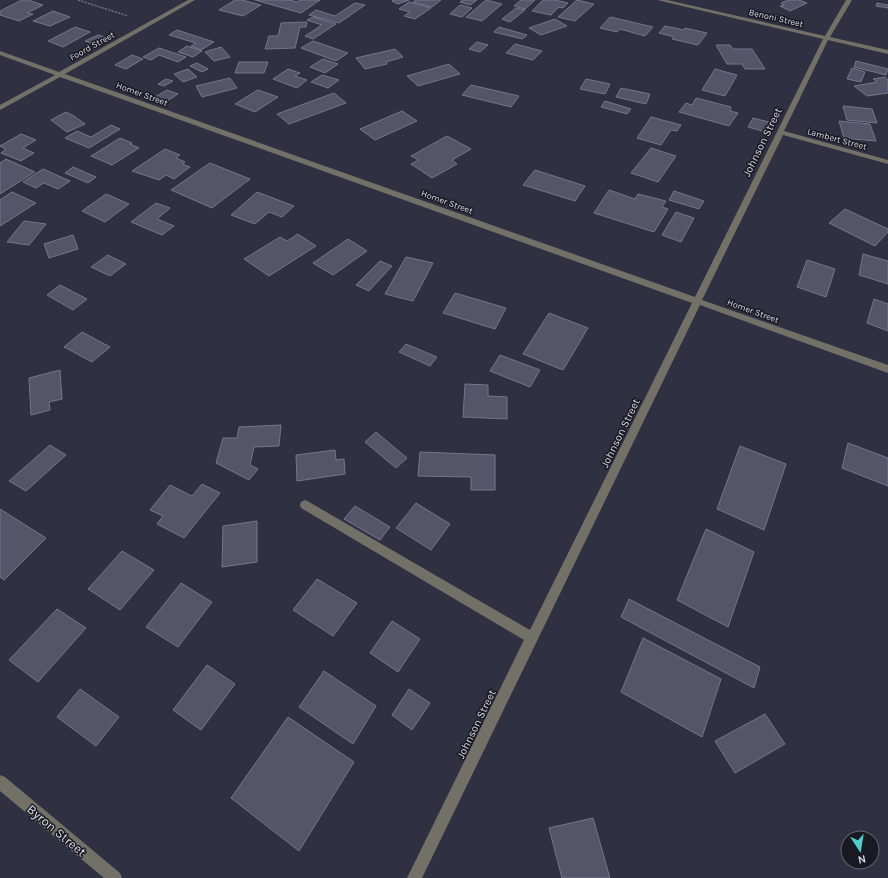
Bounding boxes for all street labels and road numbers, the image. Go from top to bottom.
street label: Benoni Street [748,7,805,29]
street label: Foord Street [68,29,117,62]
street label: Homer Street [115,80,170,108]
street label: Johnson Street [740,106,785,179]
street label: Lambert Street [806,126,868,152]
street label: Homer Street [420,188,475,216]
street label: Homer Street [726,297,781,325]
street label: Johnson Street [598,397,643,470]
street label: Johnson Street [454,688,499,761]
street label: Byron Street [24,801,89,860]

